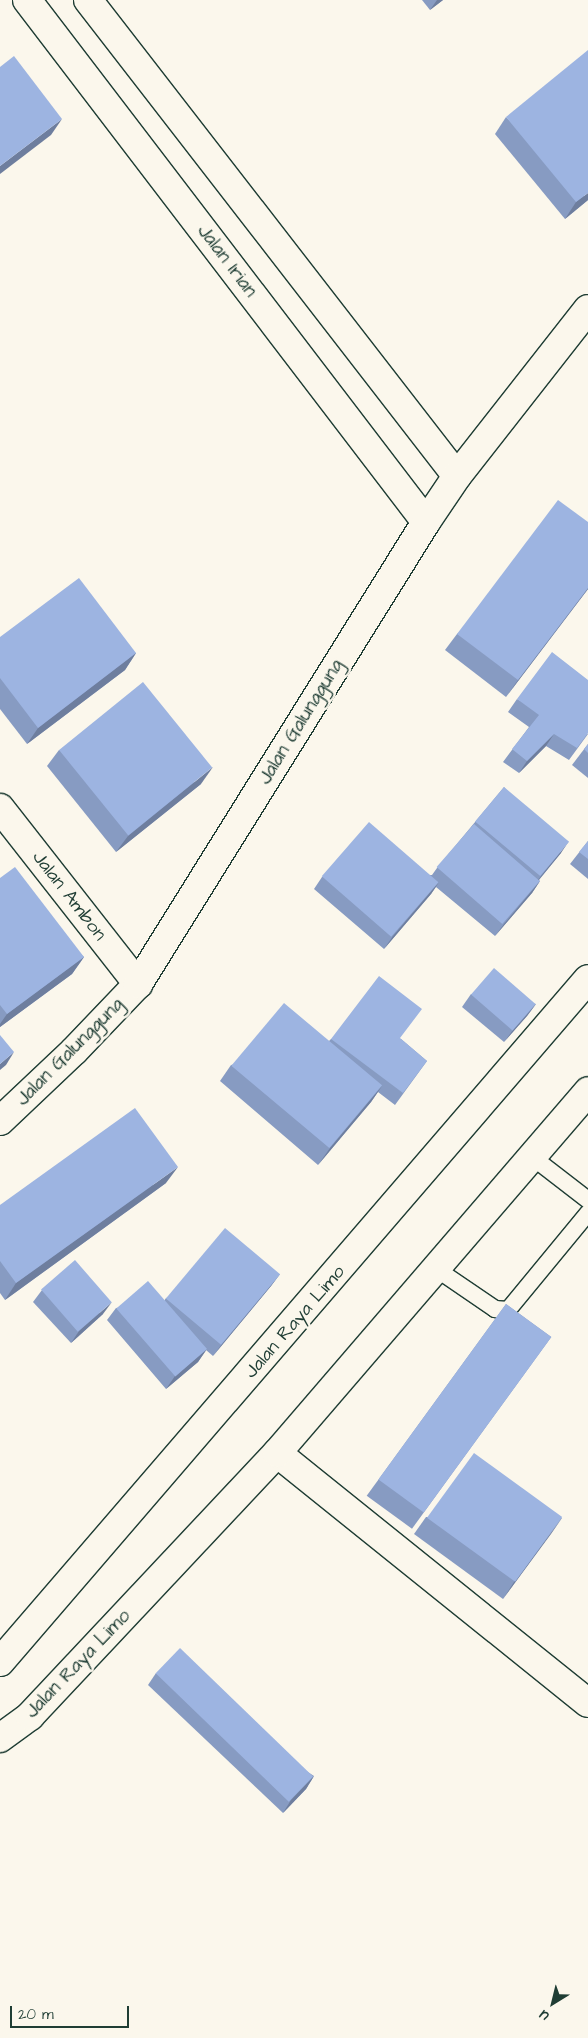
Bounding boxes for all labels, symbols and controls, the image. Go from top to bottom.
street label: Jalan Irian [192,220,262,302]
street label: Jalan Galunggung [253,655,349,789]
street label: Jalan Ambon [27,847,111,945]
street label: Jalan Galunggung [11,993,129,1111]
street label: Jalan Raya Limo [240,1261,350,1383]
street label: Jalan Raya Limo [21,1605,135,1723]
north arrow [528,1978,578,2028]
scale bar [12,1996,131,2028]
text: 20 m [18,2004,54,2025]
text: U [535,2005,553,2026]

